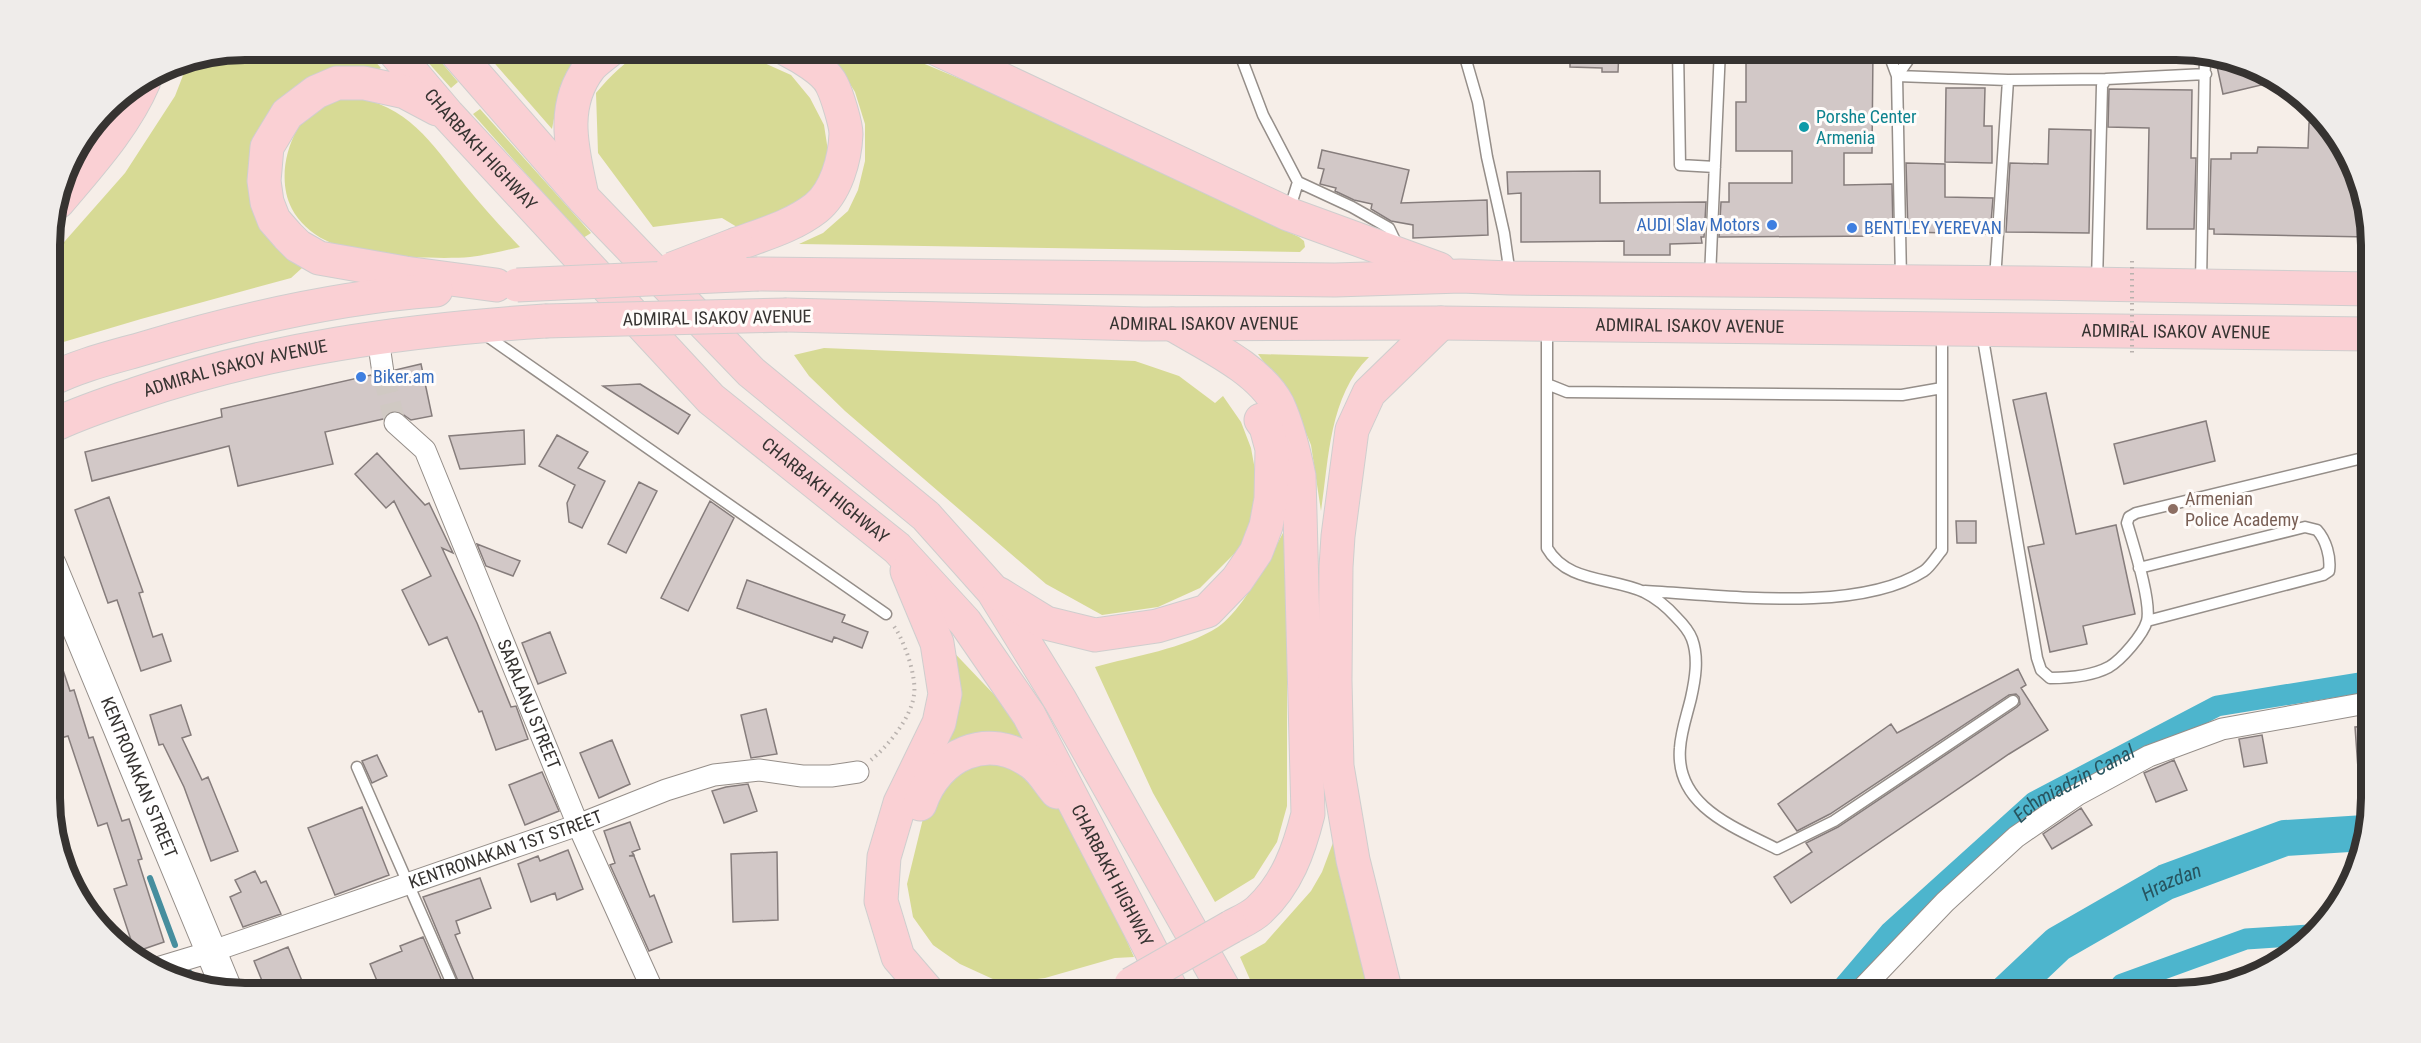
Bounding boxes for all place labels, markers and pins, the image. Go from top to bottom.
place label: Porshe Center Armenia [1816,106,1917,148]
marker: Porshe Center Armenia [1797,120,1811,134]
place label: AUDI Slav Motors [1636,214,1760,235]
place label: BENTLEY YEREVAN [1864,217,2002,238]
marker: AUDI Slav Motors [1765,218,1779,232]
marker: BENTLEY YEREVAN [1845,221,1859,235]
place label: Biker.am [373,366,435,387]
marker: Biker.am [354,370,368,384]
place label: Armenian Police Academy [2185,488,2299,530]
marker: Armenian Police Academy [2166,502,2180,516]

